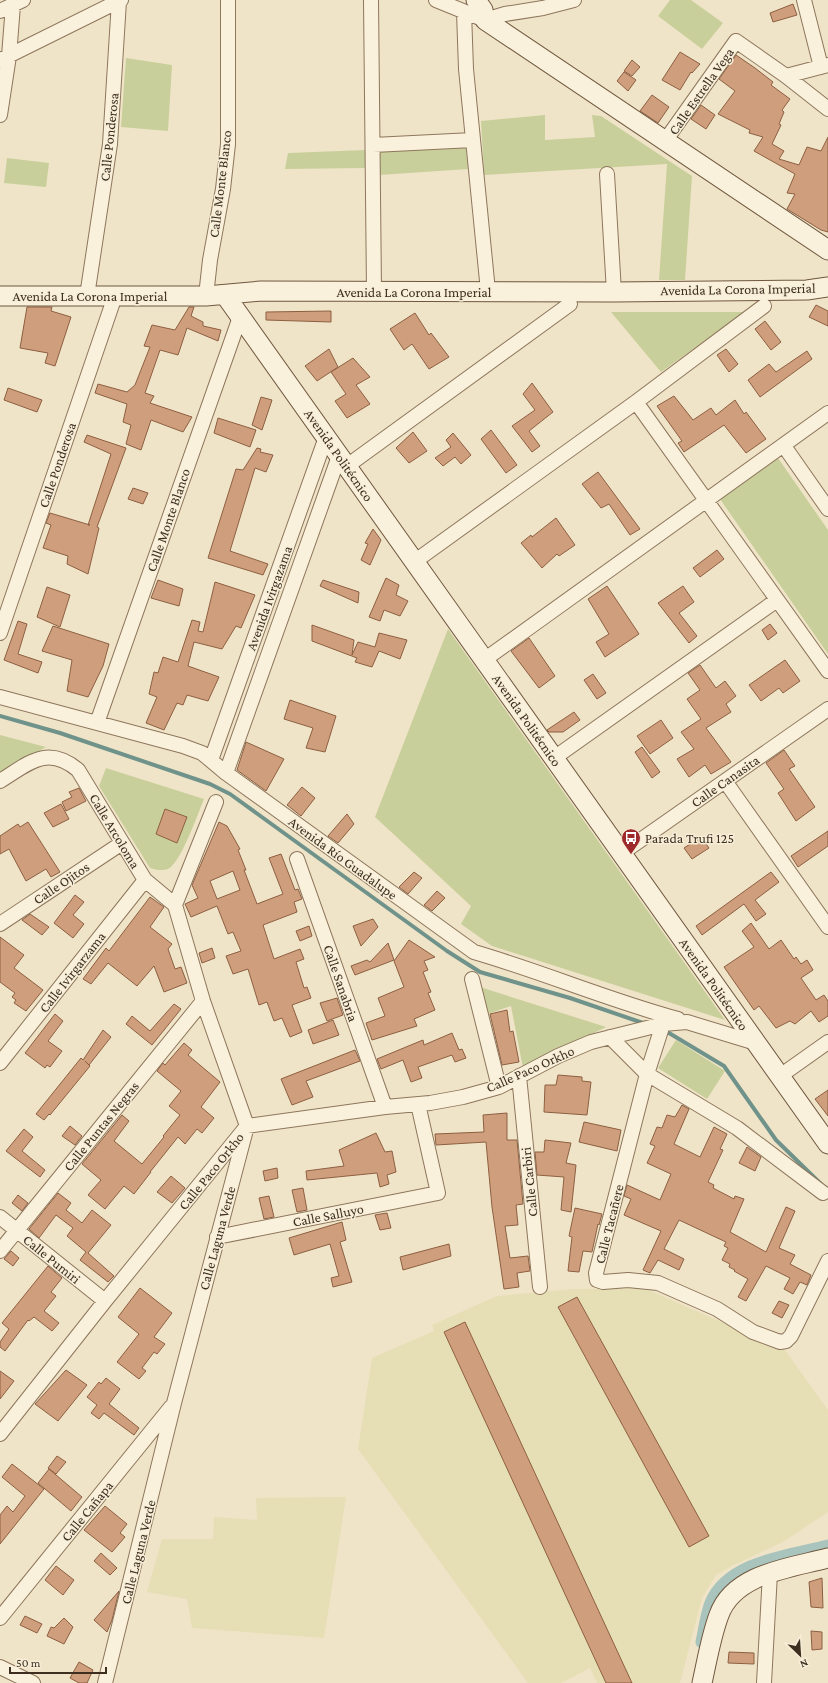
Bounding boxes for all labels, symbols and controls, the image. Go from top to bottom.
street label: Calle Estrella Vega [665,44,737,138]
street label: Calle Ponderosa [96,91,122,182]
street label: Calle Monte Blanco [205,129,235,239]
street label: Avenida La Corona Imperial [660,280,816,298]
street label: Avenida La Corona Imperial [336,284,492,300]
street label: Avenida La Corona Imperial [12,288,168,304]
street label: Avenida Politécnico [301,406,377,504]
street label: Calle Ponderosa [35,420,79,510]
street label: Calle Monte Blanco [143,466,193,574]
street label: Avenida Ivirgazama [243,543,296,653]
street label: Avenida Politécnico [489,671,565,769]
street label: Calle Canasita [688,751,763,810]
street label: Calle Arcoloma [86,791,144,872]
street label: Avenida Río Guadalupe [286,813,400,903]
bus stop icon: Parada Trufi 125 [620,827,642,855]
place label: Parada Trufi 125 [645,830,734,846]
street label: Calle Ojitos [30,858,93,908]
street label: Calle Ivirgarzama [35,928,109,1016]
street label: Avenida Politécnico [676,935,752,1033]
street label: Calle Sanabria [320,943,362,1024]
street label: Calle Paco Orkho [483,1042,577,1096]
street label: Calle Puntas Negras [60,1078,142,1174]
street label: Calle Paco Orkho [175,1129,247,1213]
street label: Calle Carbiri [517,1146,541,1218]
street label: Calle Tacañere [591,1183,627,1265]
street label: Calle Laguna Verde [195,1184,239,1292]
street label: Calle Salluyo [291,1200,365,1230]
street label: Calle Pumiri [20,1231,84,1287]
street label: Calle Cañapa [58,1477,117,1545]
street label: Calle Laguna Verde [117,1498,159,1606]
north arrow [780,1635,820,1675]
scale bar [10,1649,106,1675]
text: 50 m [16,1656,41,1670]
text: N [798,1657,810,1671]

